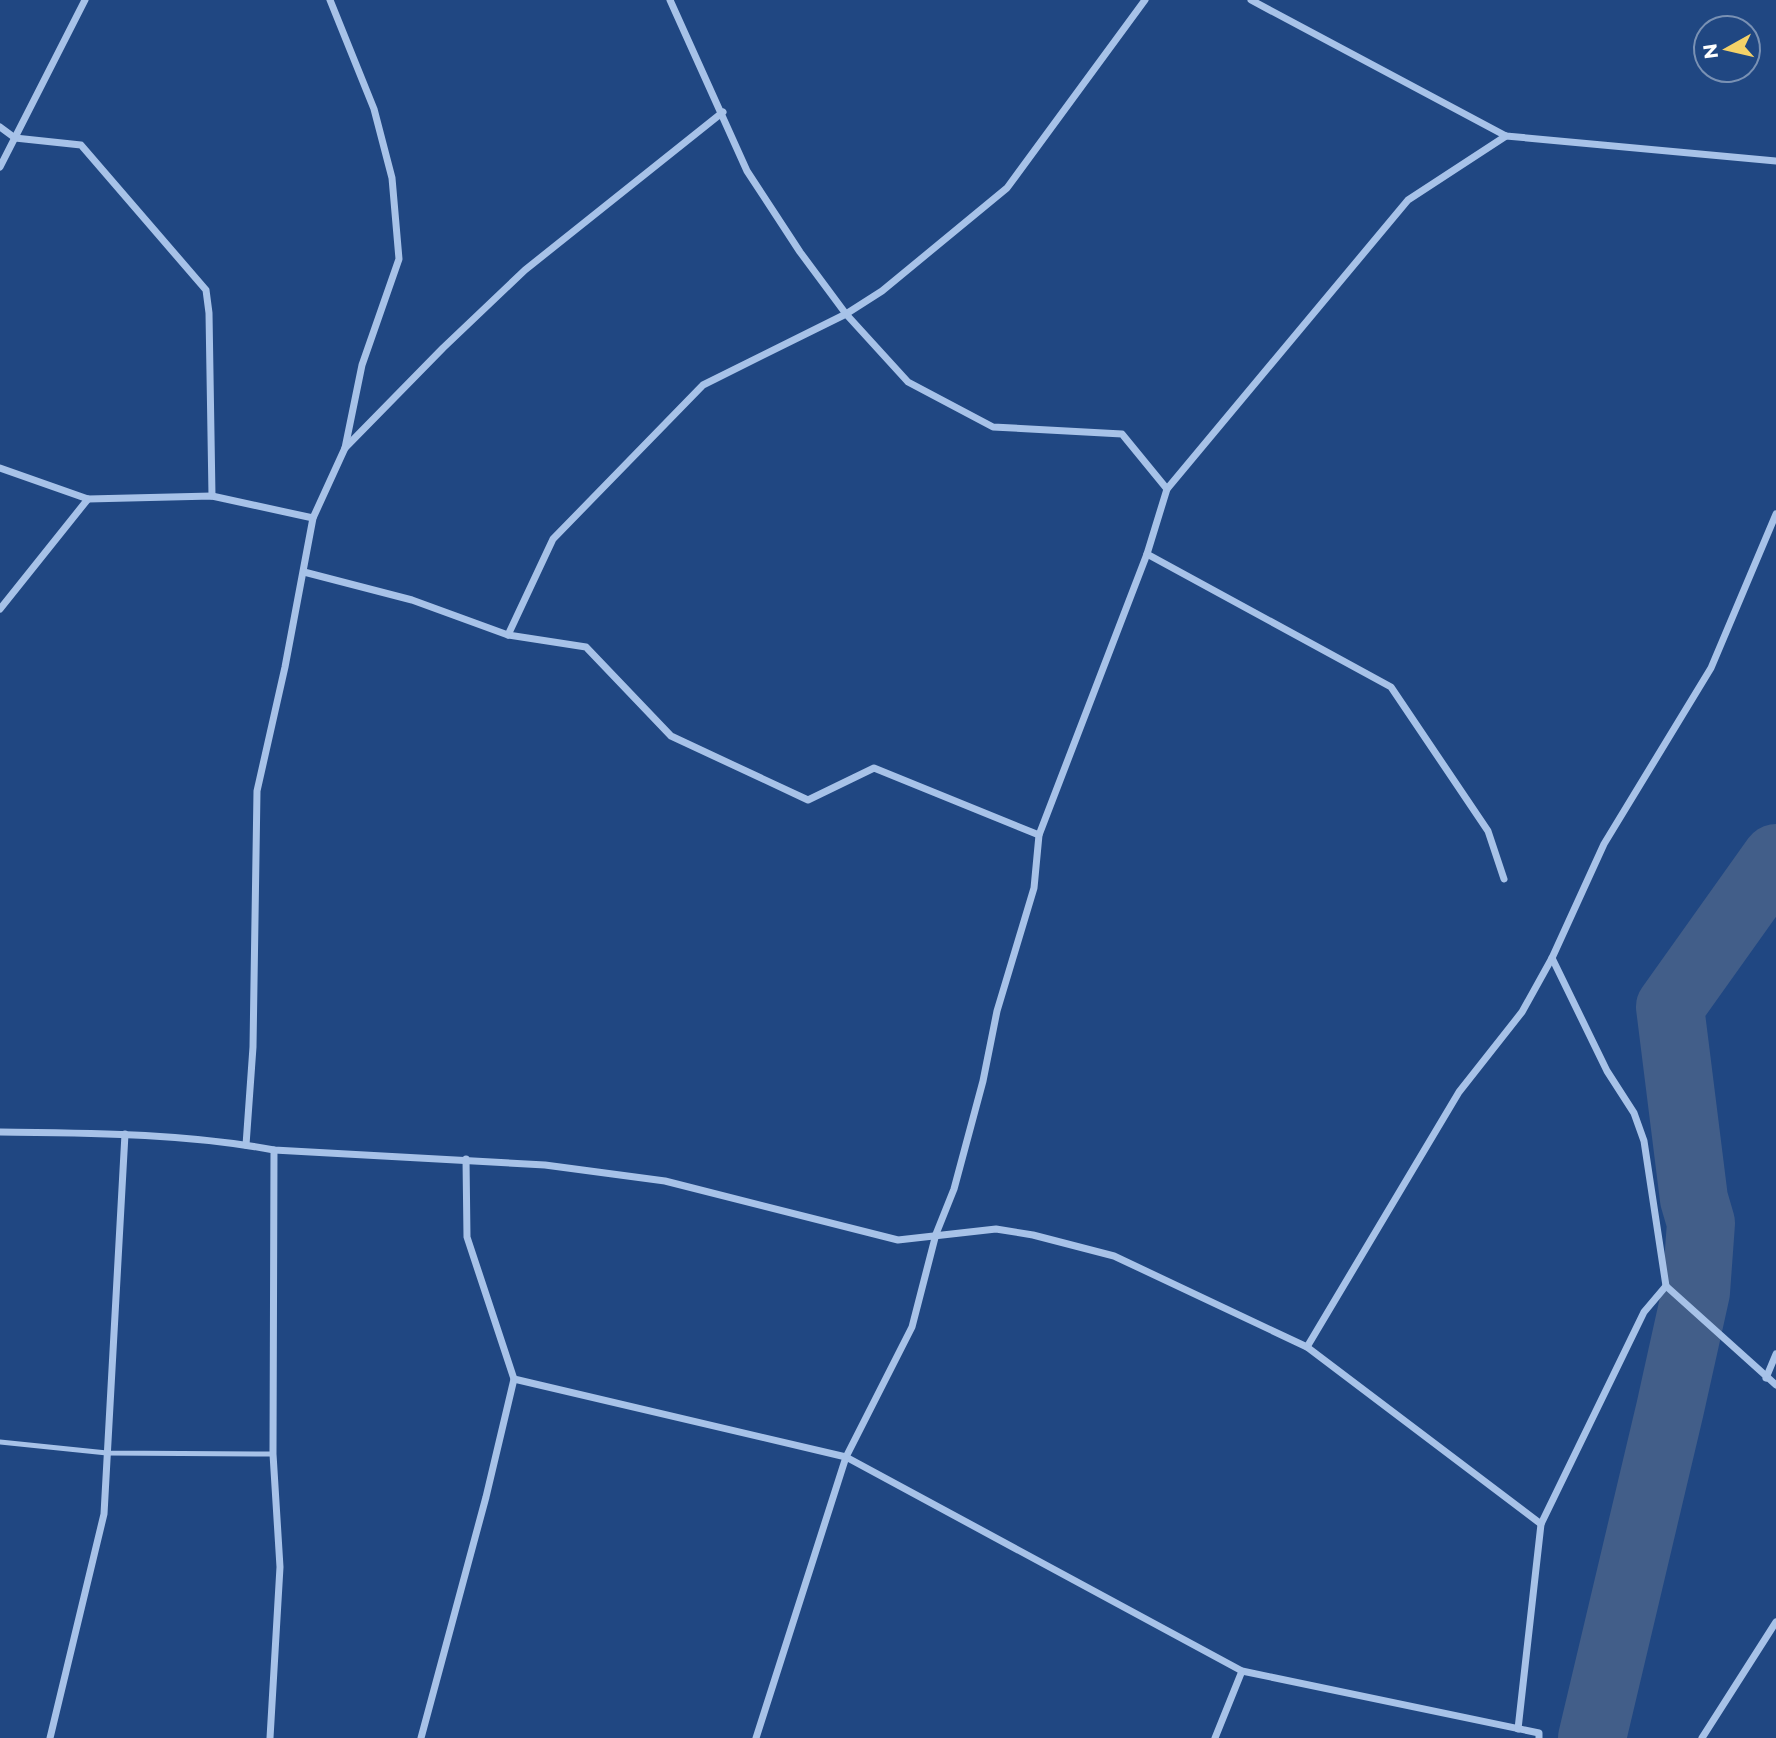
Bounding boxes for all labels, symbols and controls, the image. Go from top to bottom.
north arrow [1692,14,1762,84]
text: N [1698,42,1723,61]

